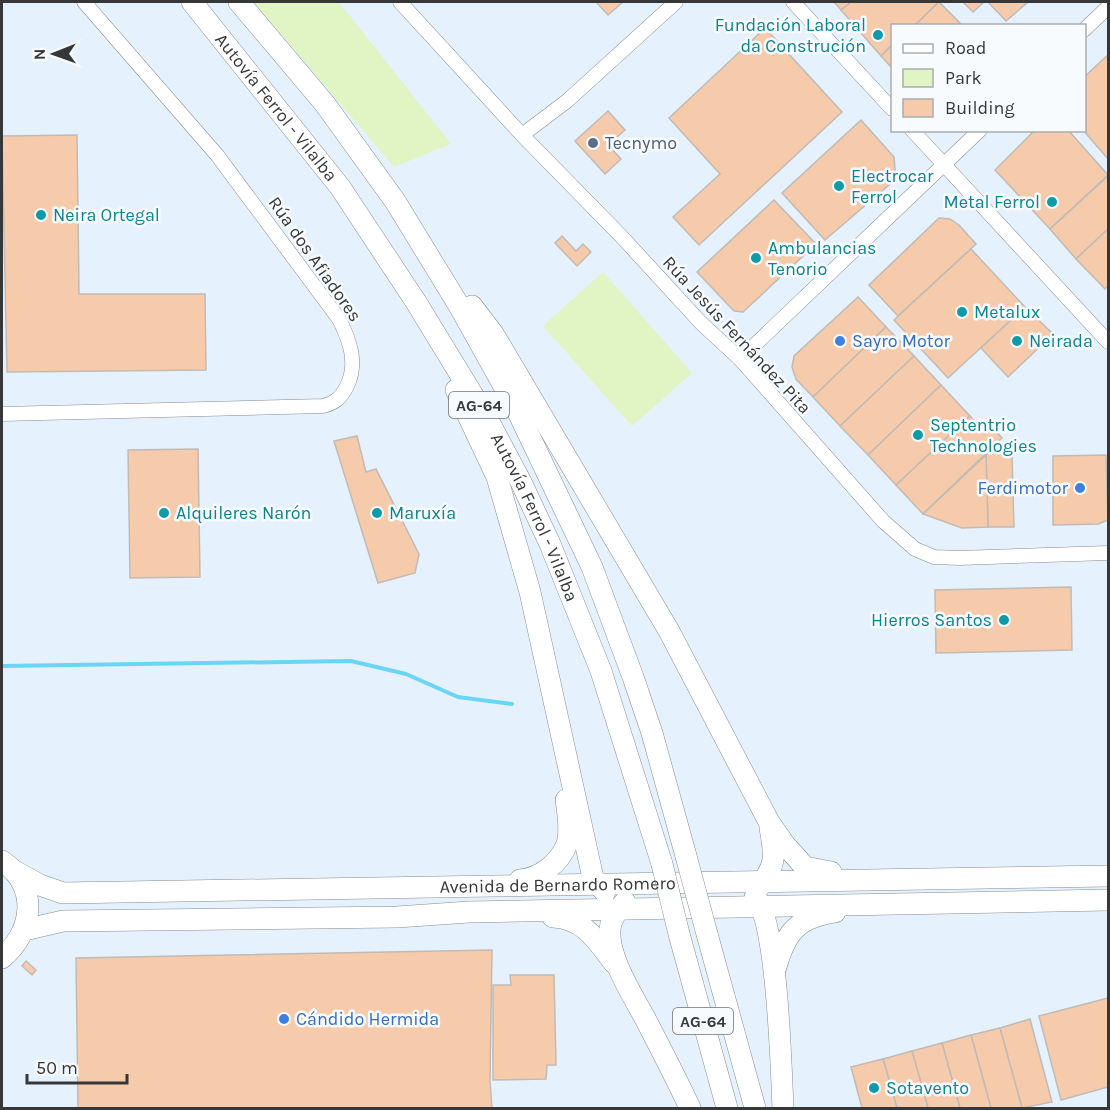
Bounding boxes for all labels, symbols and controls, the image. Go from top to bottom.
place label: Fundación Laboral da Construción [715,14,866,57]
north arrow [24,24,84,84]
legend [891,24,1086,132]
marker: Fundación Laboral da Construción [871,28,885,42]
street label: Autovía Ferrol - Vilalba [210,29,342,186]
text: Road [945,37,986,59]
text: N [30,48,49,60]
text: Park [945,67,982,89]
text: Building [945,97,1015,119]
place label: Tecnymo [605,132,677,154]
marker: Tecnymo [586,136,600,150]
place label: Electrocar Ferrol [851,165,934,208]
marker: Electrocar Ferrol [832,179,846,193]
place label: Metal Ferrol [943,191,1040,213]
street label: Rúa dos Afiadores [264,192,366,326]
marker: Metal Ferrol [1045,195,1059,209]
place label: Neira Ortegal [53,204,160,226]
marker: Neira Ortegal [34,208,48,222]
place label: Ambulancias Tenorio [768,237,877,280]
marker: Ambulancias Tenorio [749,251,763,265]
street label: Rúa Jesús Fernández Pita [658,252,816,418]
place label: Metalux [974,301,1040,323]
marker: Metalux [955,305,969,319]
place label: Sayro Motor [852,330,950,352]
place label: Neirada [1029,330,1093,352]
marker: Sayro Motor [833,334,847,348]
marker: Neirada [1010,334,1024,348]
road number: AG-64 [449,392,509,418]
place label: Septentrio Technologies [930,414,1037,457]
marker: Septentrio Technologies [911,428,925,442]
street label: Autovía Ferrol - Vilalba [486,429,583,605]
place label: Ferdimotor [978,477,1068,499]
marker: Ferdimotor [1073,481,1087,495]
place label: Alquileres Narón [176,502,311,524]
place label: Maruxía [389,502,456,524]
marker: Alquileres Narón [157,506,171,520]
marker: Maruxía [370,506,384,520]
place label: Hierros Santos [871,609,992,631]
marker: Hierros Santos [997,613,1011,627]
street label: Avenida de Bernardo Romero [440,872,676,898]
place label: Cándido Hermida [296,1008,439,1030]
road number: AG-64 [673,1008,733,1034]
marker: Cándido Hermida [277,1012,291,1026]
scale bar [27,1047,128,1085]
text: 50 m [36,1057,78,1079]
place label: Sotavento [886,1077,969,1099]
marker: Sotavento [867,1081,881,1095]

